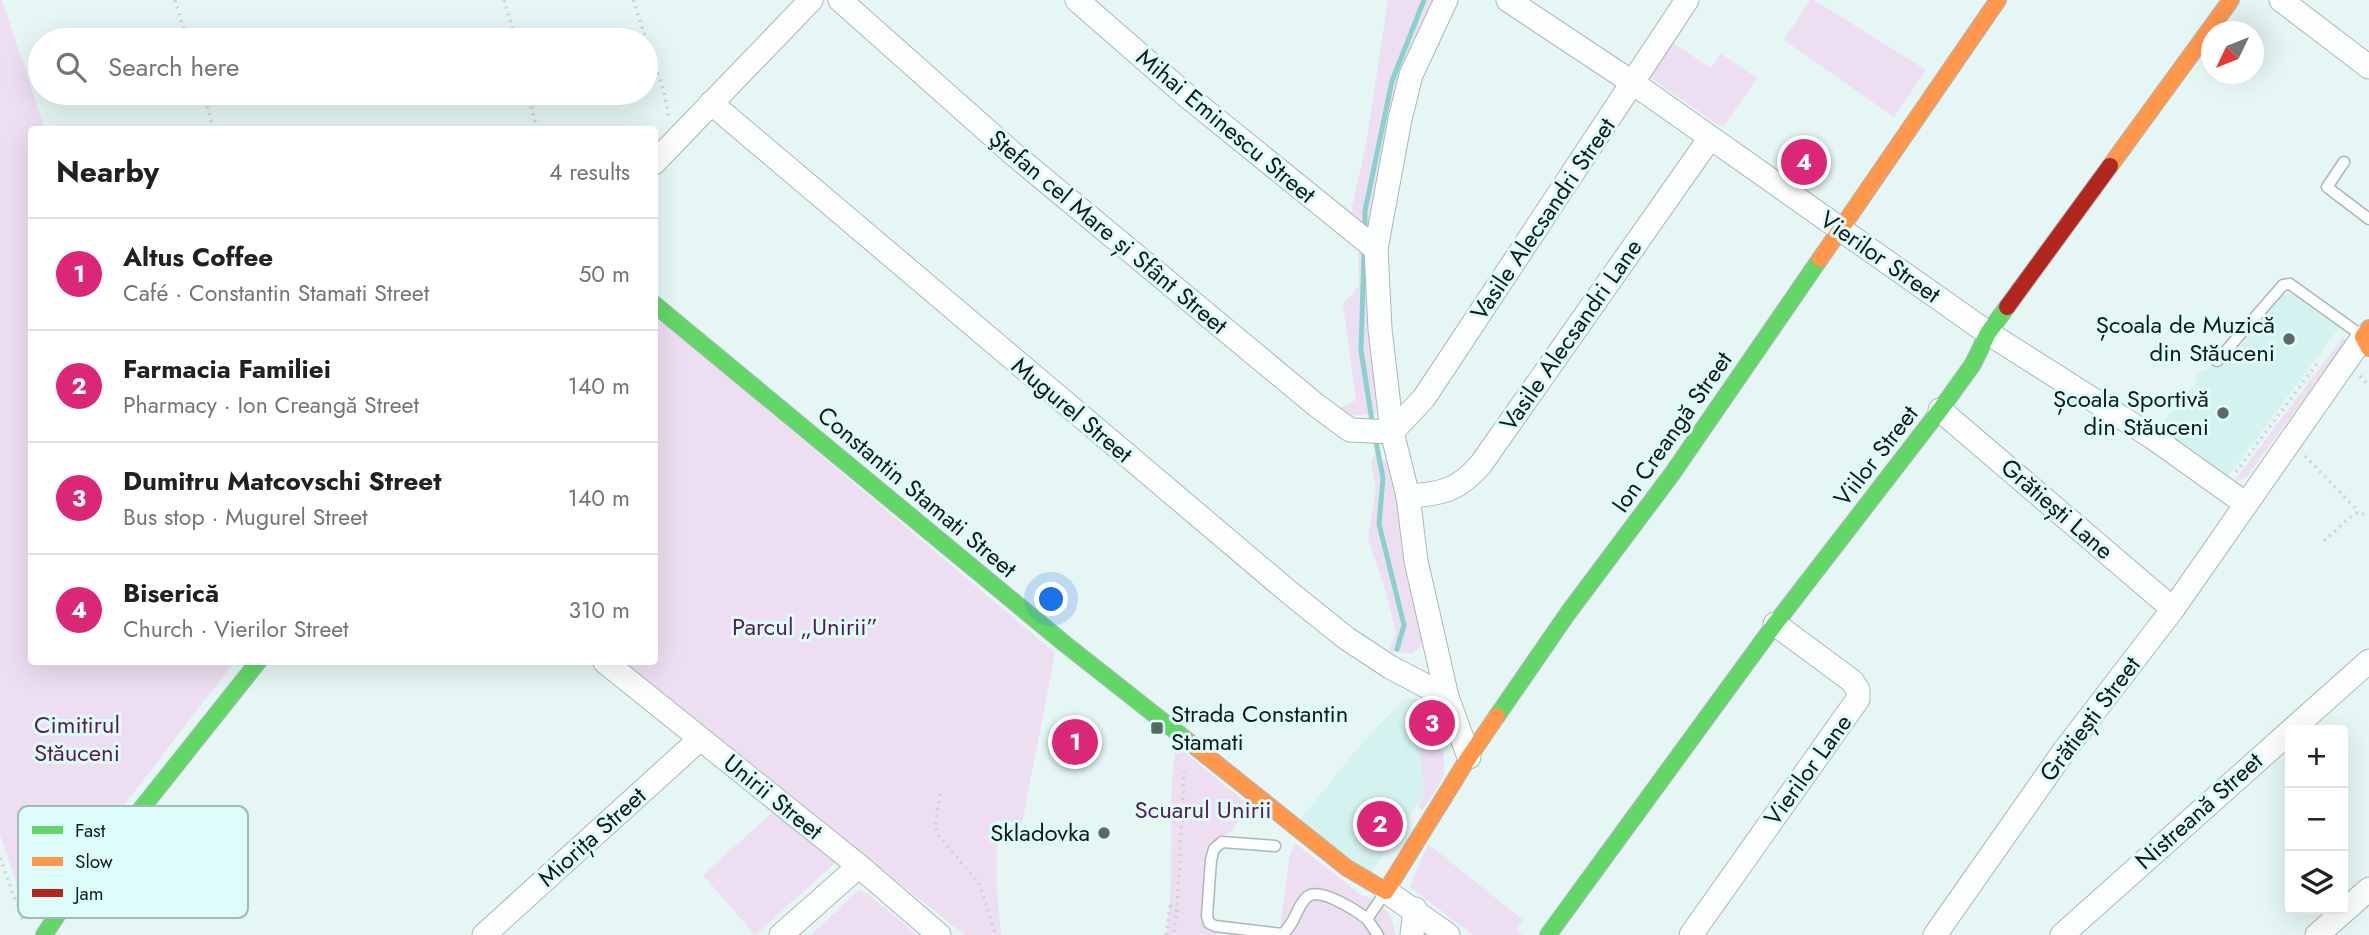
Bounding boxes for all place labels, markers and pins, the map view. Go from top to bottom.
pin: 4 [1781,136,1827,188]
place label: Școala de Muzică din Stăuceni [2096,307,2275,370]
marker: Școala de Muzică din Stăuceni [2281,331,2297,347]
place label: Școala Sportivă din Stăuceni [2053,381,2209,444]
marker: Școala Sportivă din Stăuceni [2215,405,2231,421]
place label: Strada Constantin Stamati [1171,696,1348,759]
pin: 3 [1409,697,1455,749]
pin: 1 [1052,716,1098,768]
marker: Strada Constantin Stamati [1149,720,1165,736]
pin: 2 [1357,798,1403,850]
place label: Skladovka [990,815,1090,850]
marker: Skladovka [1096,825,1112,841]

